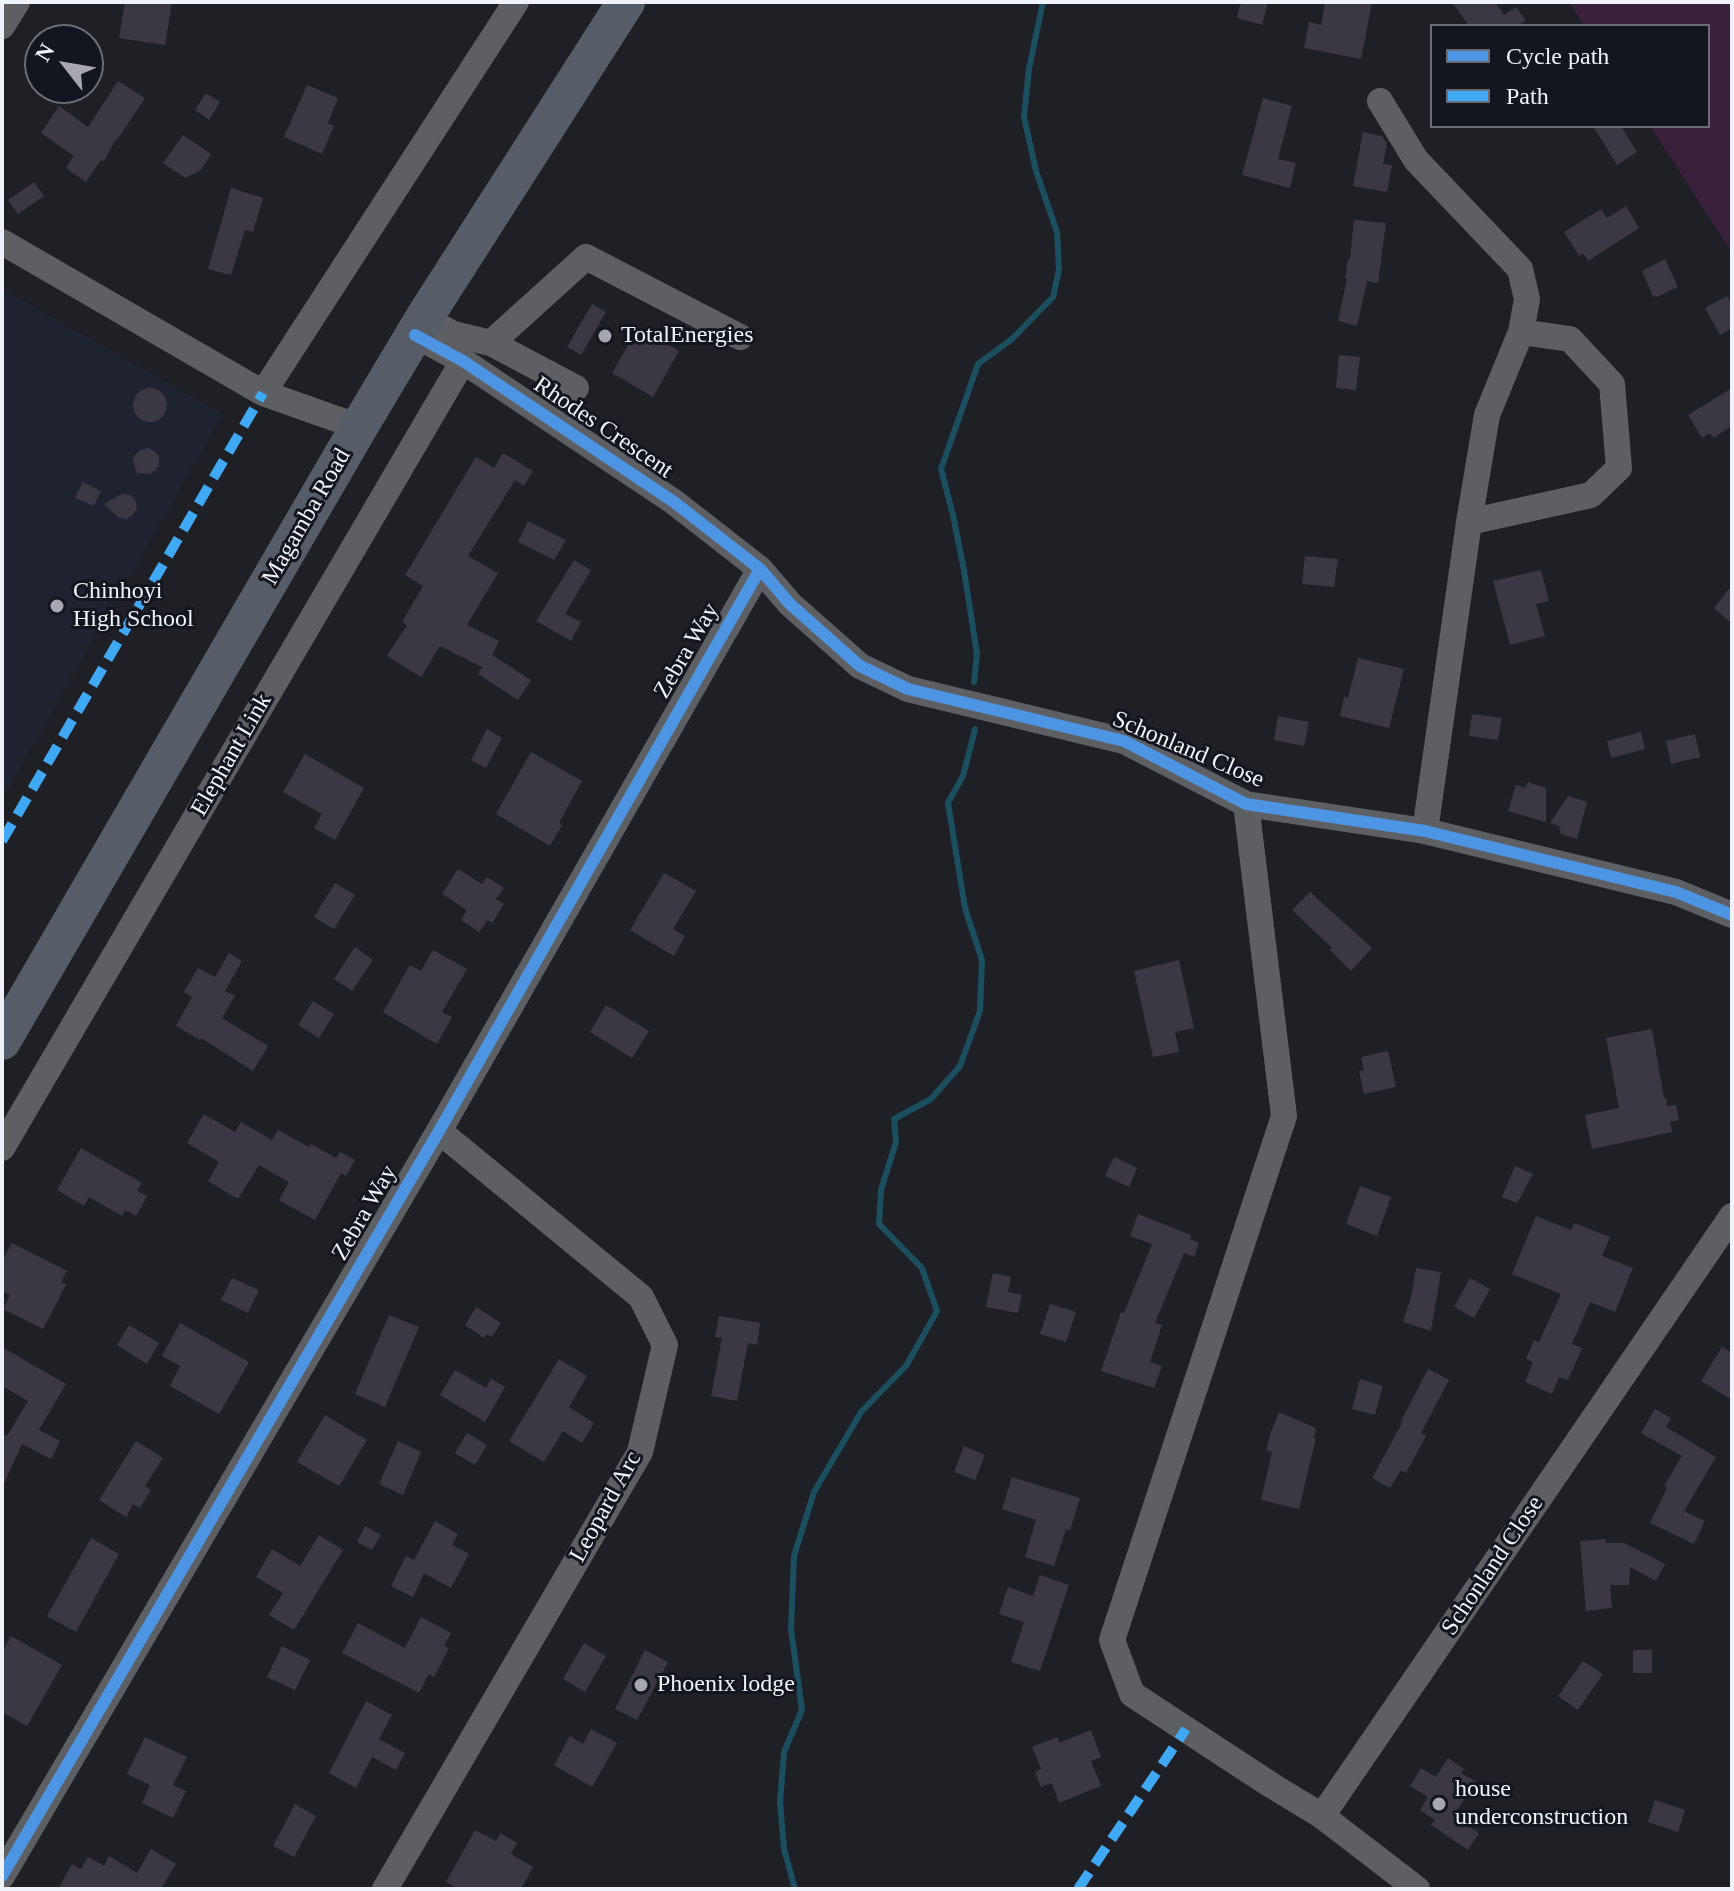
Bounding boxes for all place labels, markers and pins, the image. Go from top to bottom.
place label: TotalEnergies [621,322,754,350]
marker: TotalEnergies [596,327,614,345]
place label: Chinhoyi High School [73,578,194,634]
marker: Chinhoyi High School [48,597,66,615]
place label: Phoenix lodge [657,1671,795,1699]
marker: Phoenix lodge [632,1676,650,1694]
place label: house underconstruction [1455,1776,1628,1832]
marker: house underconstruction [1430,1795,1448,1813]

